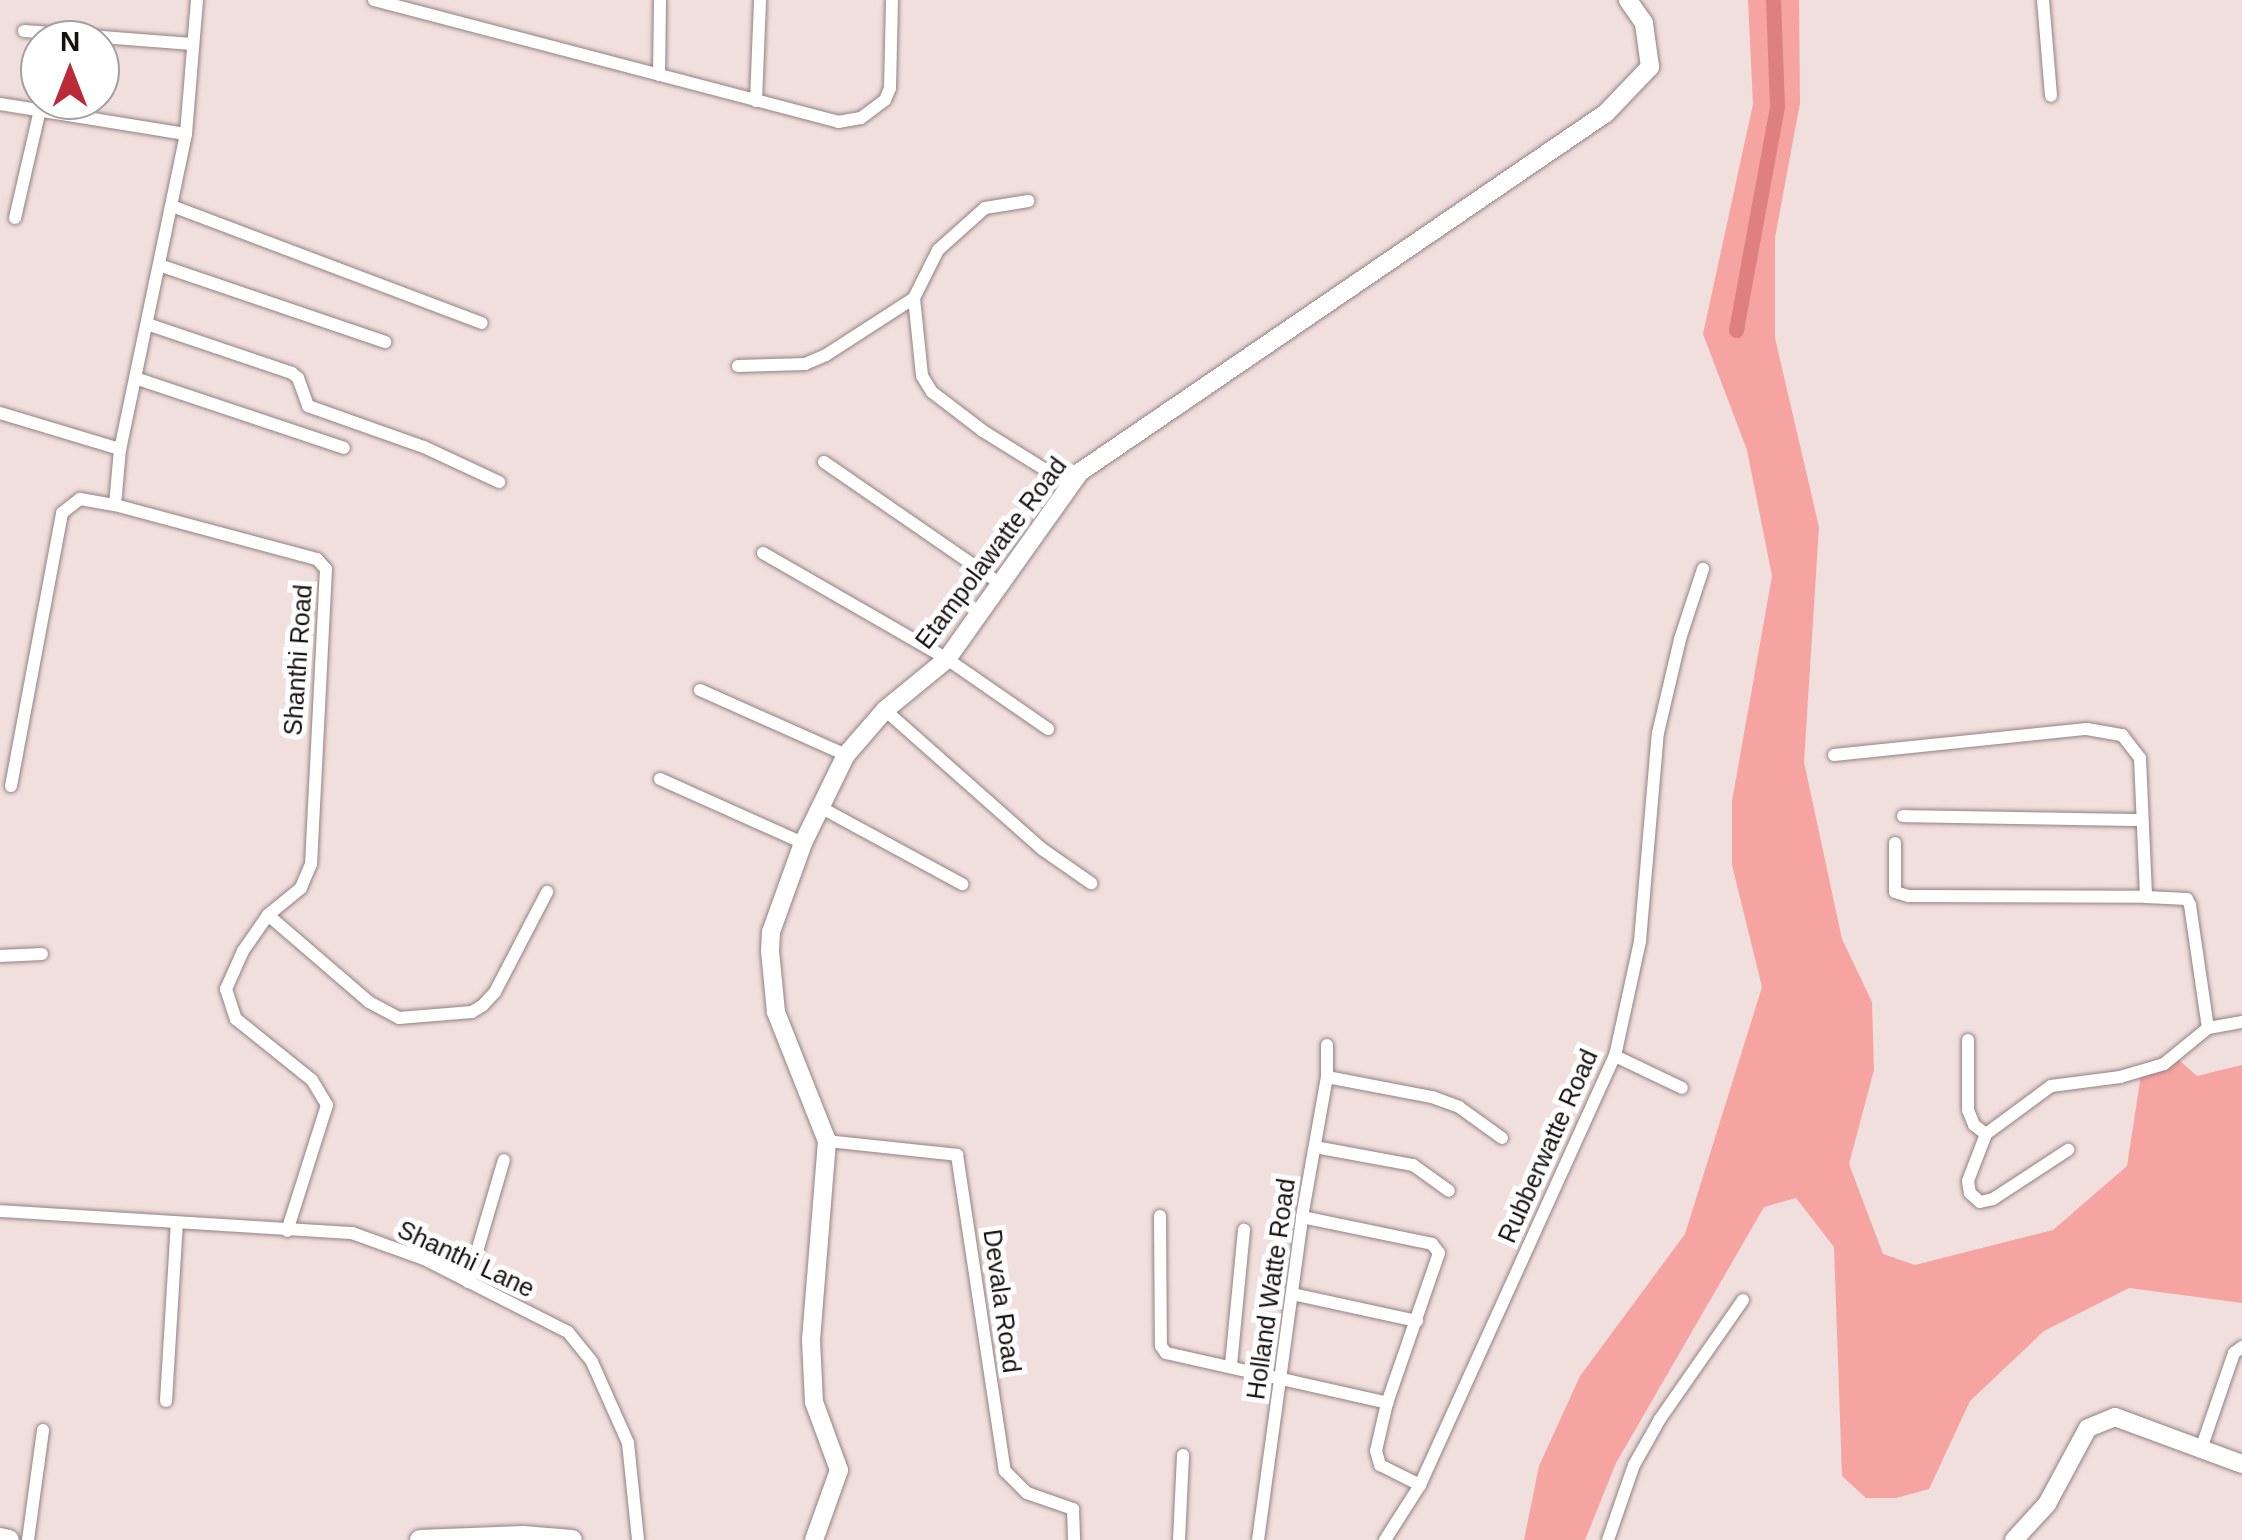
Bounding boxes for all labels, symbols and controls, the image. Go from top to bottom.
north arrow [20,20,120,120]
text: N [60,26,80,57]
street label: Etampolawatte Road [909,451,1073,655]
street label: Shanthi Road [278,583,318,737]
street label: Rubberwatte Road [1492,1045,1604,1247]
street label: Holland Watte Road [1241,1177,1301,1401]
street label: Shanthi Lane [393,1214,539,1304]
street label: Devala Road [977,1227,1027,1375]

